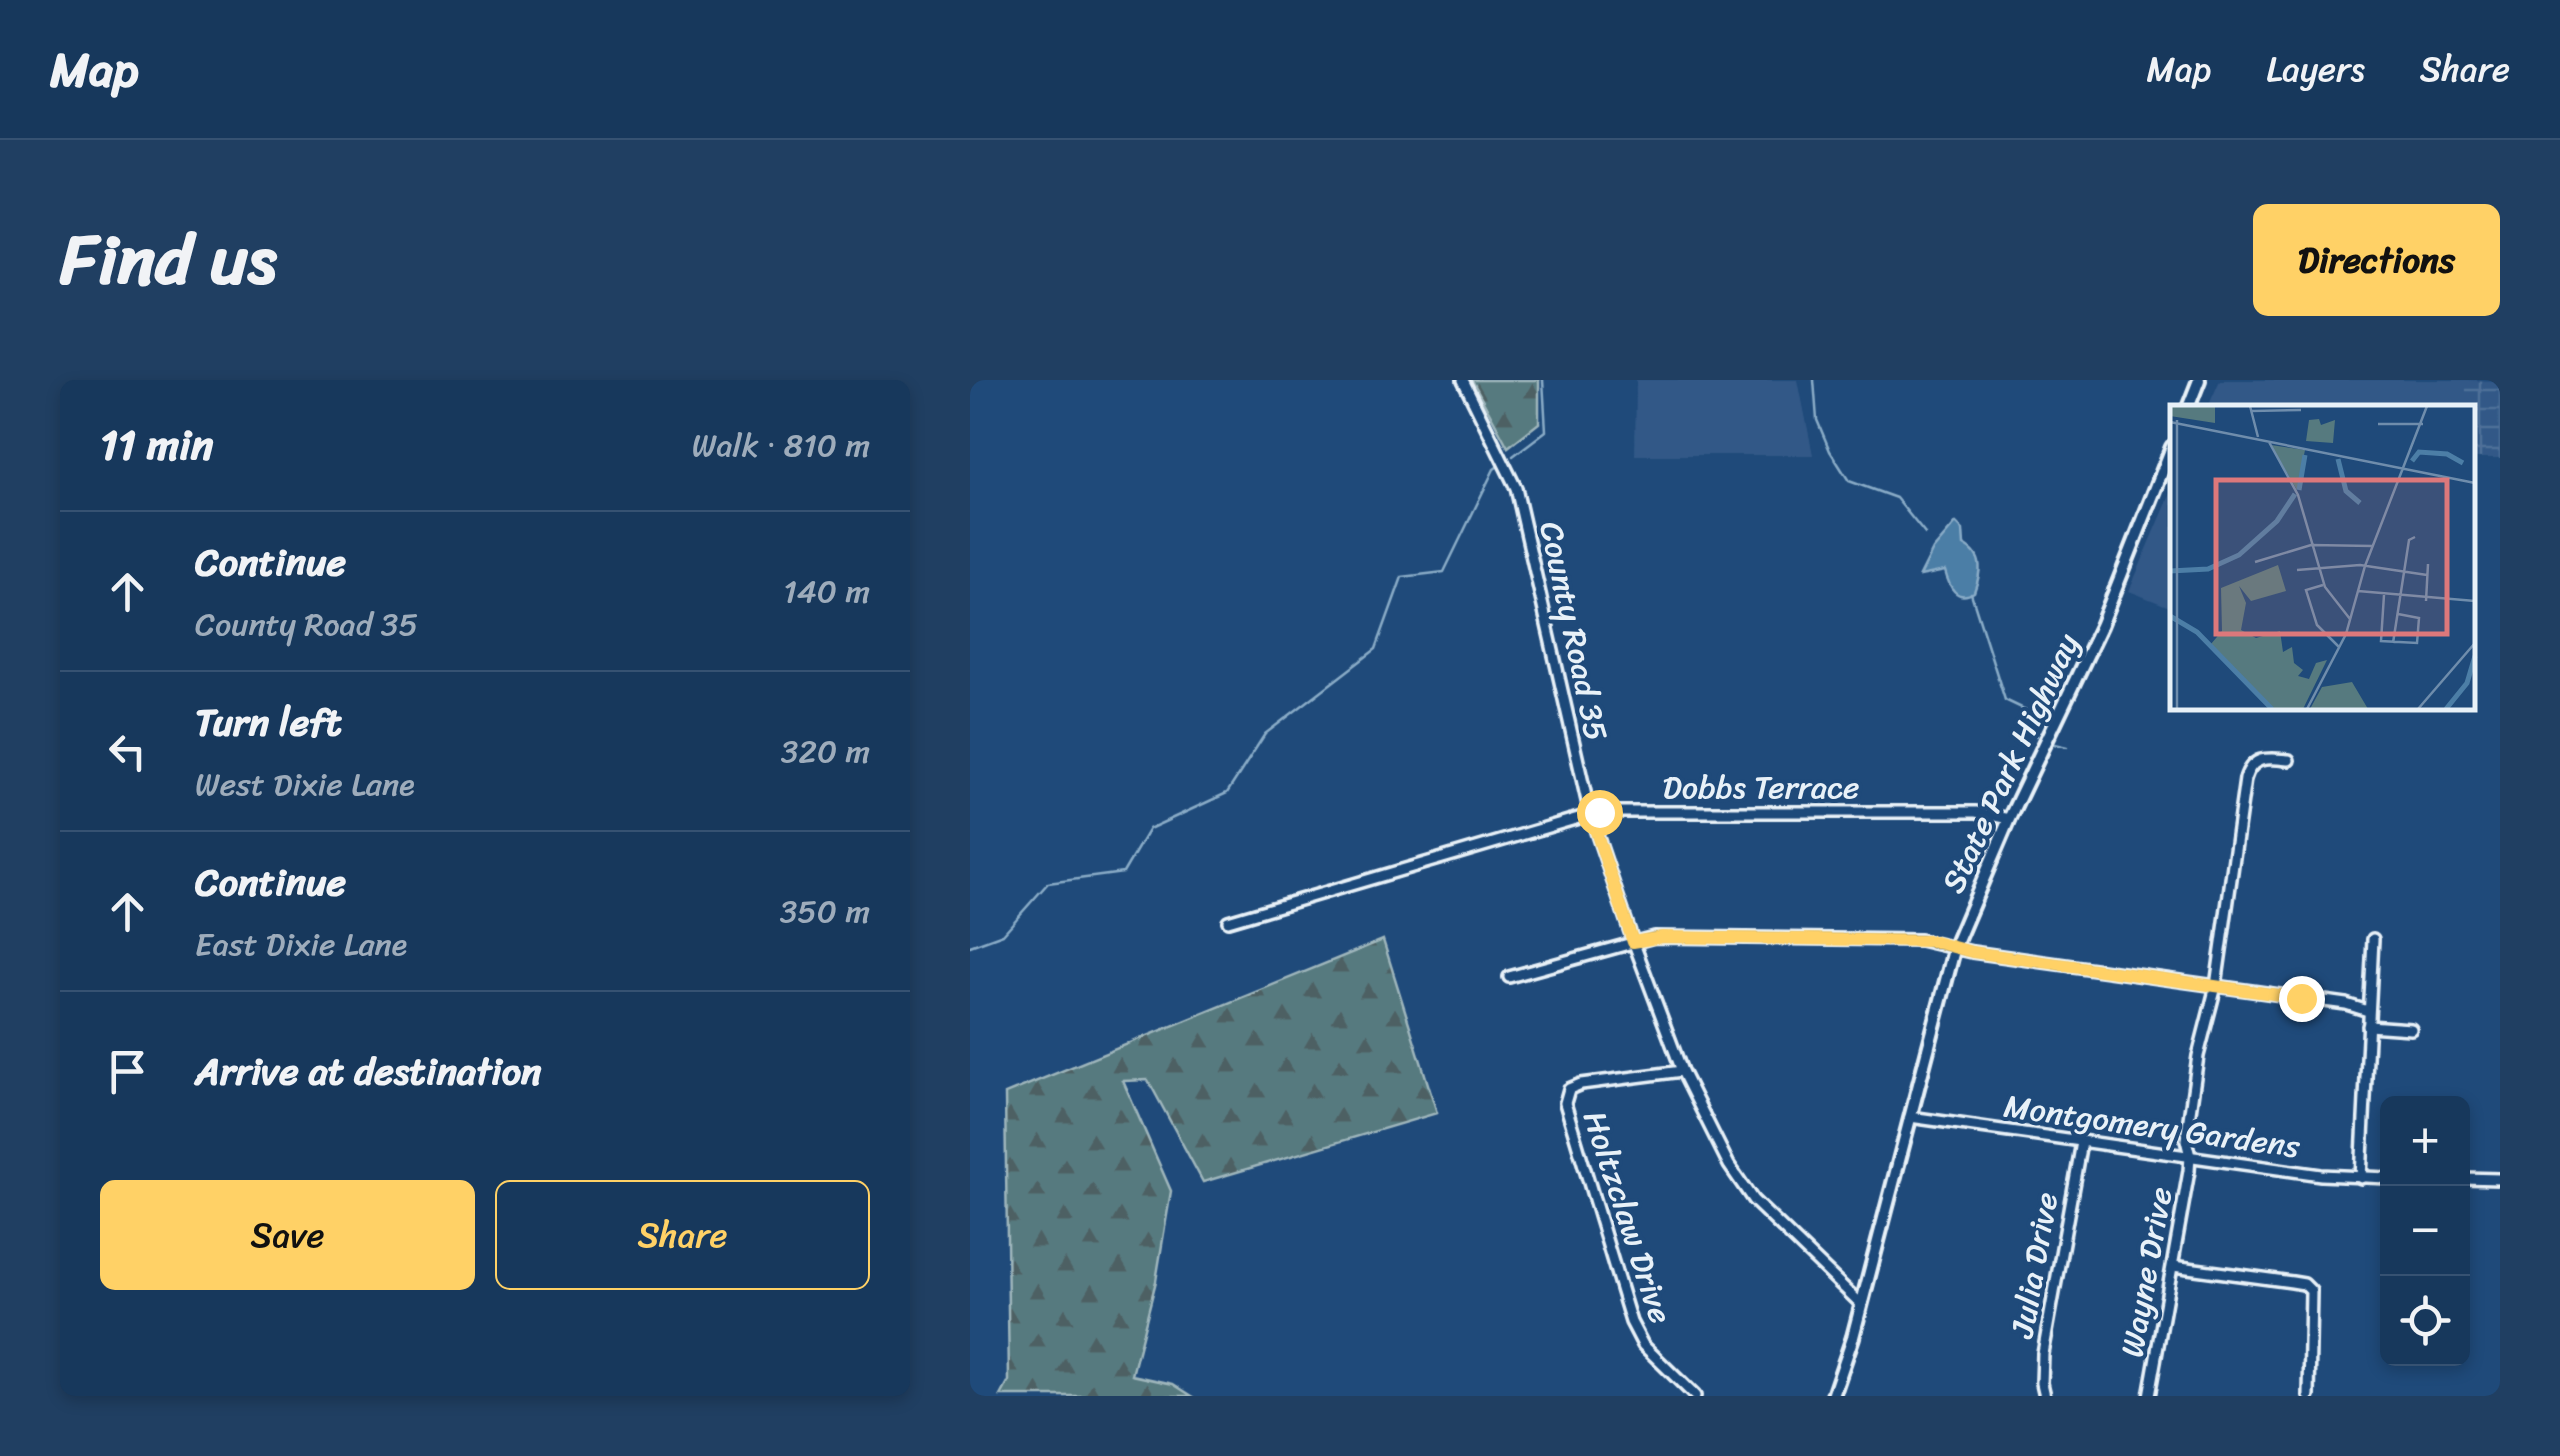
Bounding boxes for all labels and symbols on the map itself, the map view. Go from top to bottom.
inset map [2170,405,2475,710]
street label: County Road 35 [1522,516,1625,746]
street label: State Park Highway [1925,623,2096,903]
street label: Dobbs Terrace [1663,759,1859,816]
route start [1577,790,1623,836]
route end [2279,976,2325,1022]
street label: Montgomery Gardens [2000,1078,2304,1176]
street label: Holtzclaw Drive [1566,1103,1689,1331]
street label: Wayne Drive [2104,1183,2189,1362]
street label: Julia Drive [1993,1188,2075,1343]

